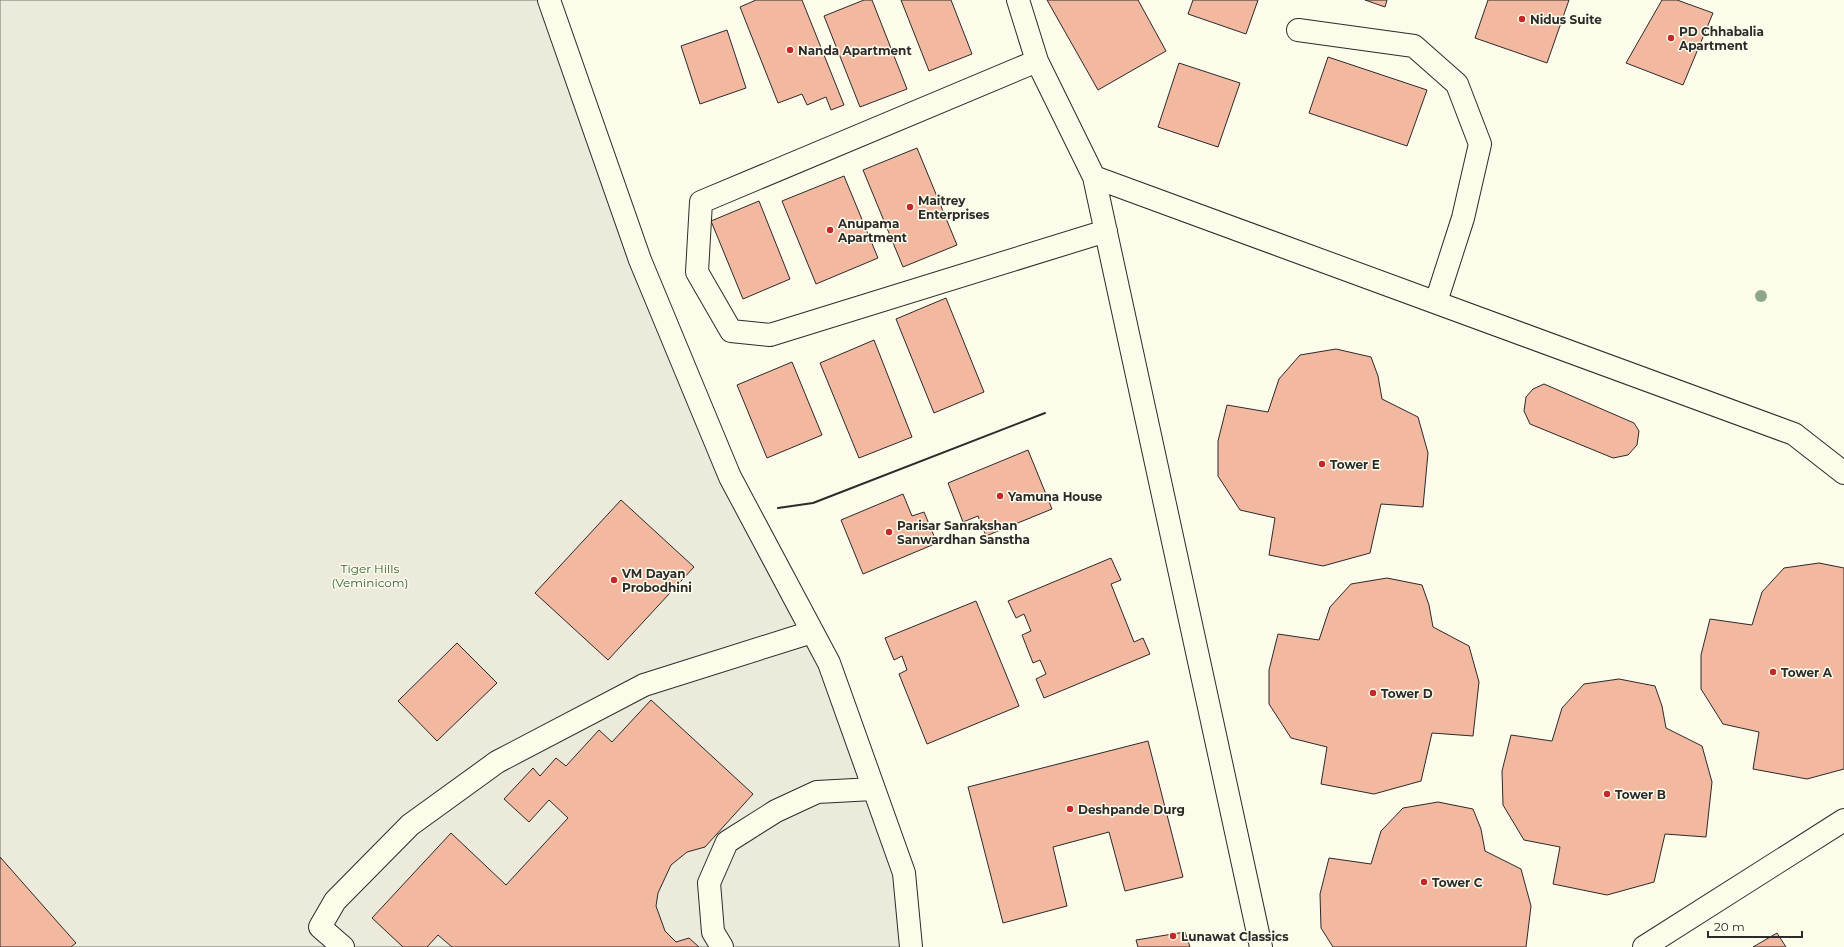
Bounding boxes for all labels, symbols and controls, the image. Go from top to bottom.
place label: Nidus Suite [1530,12,1602,27]
marker: Nidus Suite [1517,14,1527,24]
place label: PD Chhabalia Apartment [1678,24,1764,53]
marker: PD Chhabalia Apartment [1666,33,1676,43]
place label: Nanda Apartment [798,43,912,58]
marker: Nanda Apartment [785,45,795,55]
place label: Maitrey Enterprises [918,193,990,222]
marker: Maitrey Enterprises [905,202,915,212]
place label: Anupama Apartment [837,216,908,245]
marker: Anupama Apartment [825,225,835,235]
place label: Tower E [1330,457,1380,472]
marker: Tower E [1317,459,1327,469]
place label: Yamuna House [1007,489,1103,504]
marker: Yamuna House [995,491,1005,501]
place label: Parisar Sanrakshan Sanwardhan Sanstha [897,518,1030,547]
marker: Parisar Sanrakshan Sanwardhan Sanstha [884,527,894,537]
park label: Tiger Hills (Veminicom) [331,561,409,590]
place label: VM Dayan Probodhini [621,566,692,595]
marker: VM Dayan Probodhini [609,575,619,585]
place label: Tower A [1781,665,1833,680]
marker: Tower A [1768,667,1778,677]
place label: Tower D [1381,686,1433,701]
marker: Tower D [1368,688,1378,698]
place label: Tower B [1615,787,1666,802]
marker: Tower B [1602,789,1612,799]
place label: Deshpande Durg [1078,802,1185,817]
marker: Deshpande Durg [1065,804,1075,814]
place label: Tower C [1432,875,1483,890]
marker: Tower C [1419,877,1429,887]
scale bar [1708,913,1802,939]
text: 20 m [1714,919,1745,934]
place label: Lunawat Classics [1181,929,1289,944]
marker: Lunawat Classics [1168,931,1178,941]

